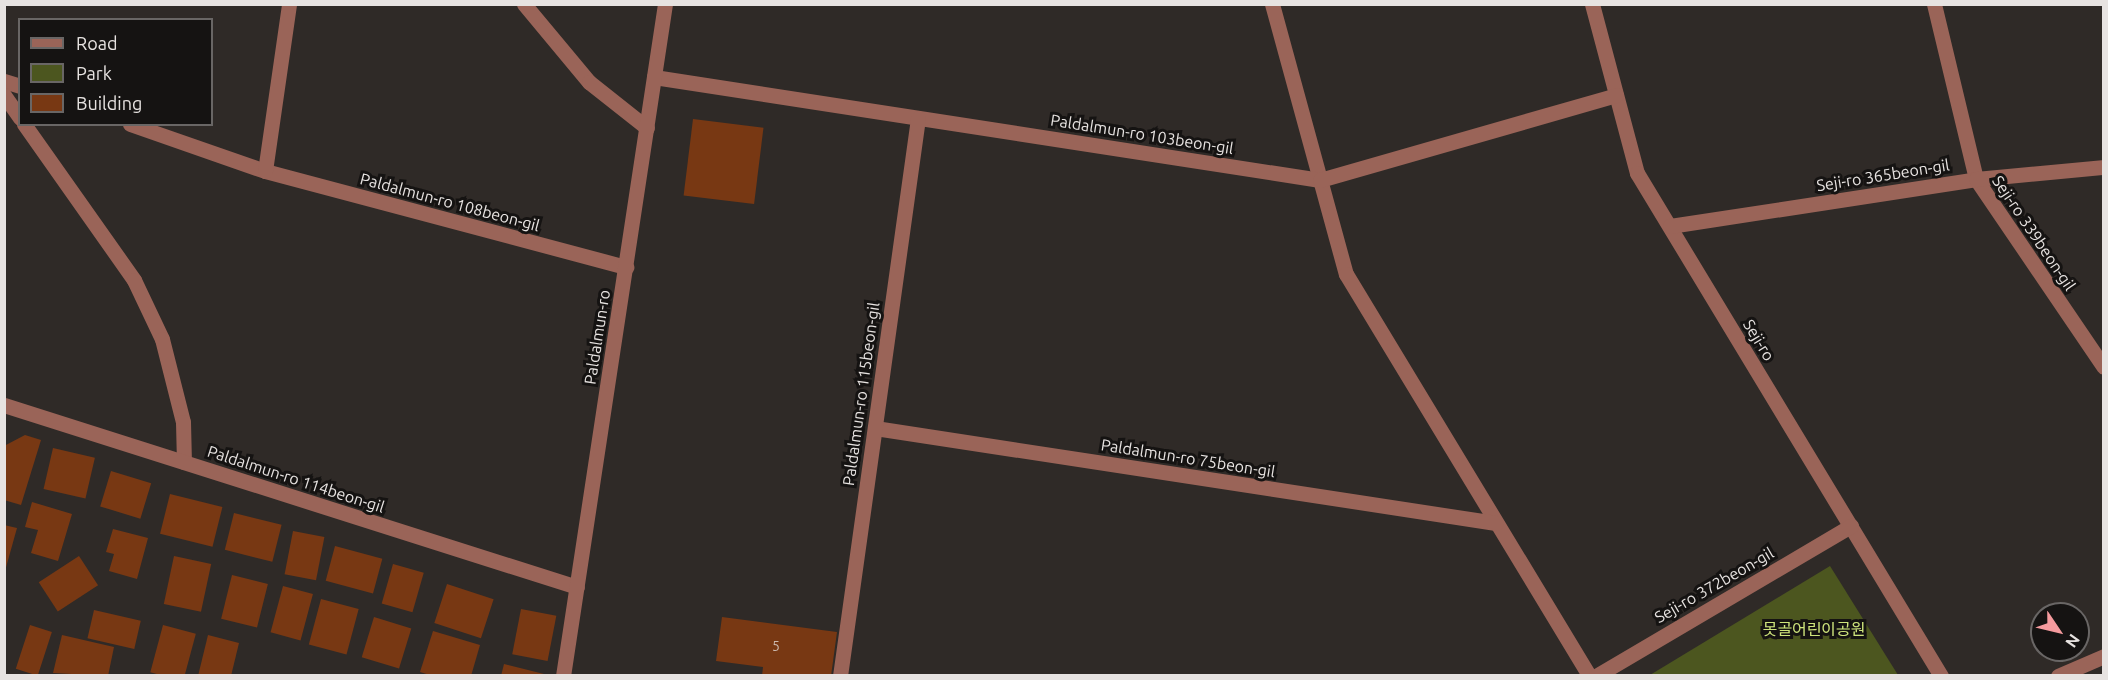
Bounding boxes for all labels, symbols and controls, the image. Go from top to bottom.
legend [18,18,213,126]
text: Road [76,33,118,53]
text: Park [76,63,112,83]
text: Building [76,93,142,113]
street label: Paldalmun-ro 103beon-gil [1049,110,1235,158]
street label: Seji-ro 365beon-gil [1815,155,1951,195]
street label: Paldalmun-ro 108beon-gil [358,169,542,235]
street label: Seji-ro 339beon-gil [1988,172,2080,294]
street label: Paldalmun-ro [580,288,614,386]
street label: Paldalmun-ro 115beon-gil [839,301,883,487]
street label: Seji-ro [1739,316,1779,364]
street label: Paldalmun-ro 75beon-gil [1100,435,1276,481]
street label: Paldalmun-ro 114beon-gil [205,441,387,517]
street label: Seji-ro 372beon-gil [1651,543,1777,627]
north arrow [2030,602,2090,662]
park label: 못골어린이공원 [1762,619,1866,639]
text: N [2062,631,2084,651]
house number: 5 [772,638,780,654]

